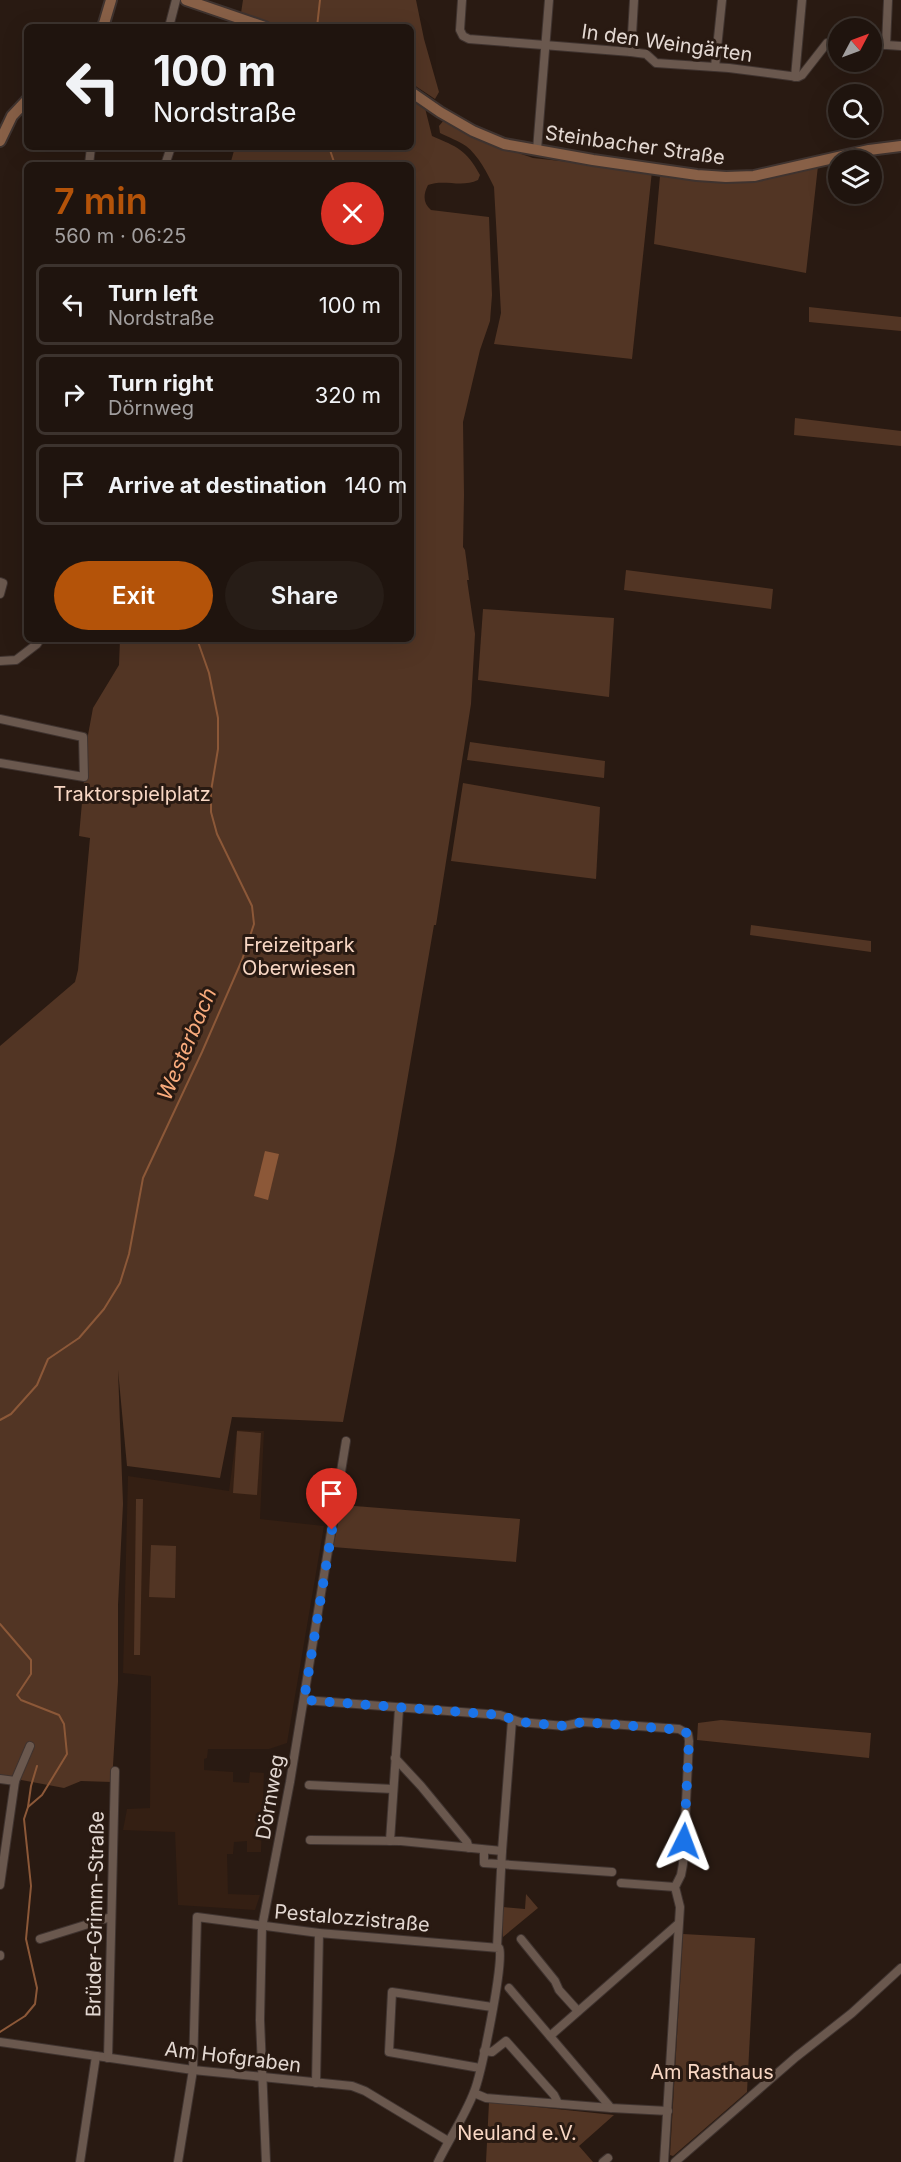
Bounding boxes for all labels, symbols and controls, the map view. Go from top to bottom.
north arrow [828,18,882,72]
map controls [828,18,882,204]
street label: In den Weingärten [580,19,754,67]
text: 100 m [153,45,276,96]
icon: left [54,48,132,126]
button: search [828,84,882,138]
text: Nordstraße [153,96,297,129]
street label: Steinbacher Straße [544,120,726,170]
button: layers [828,150,882,204]
text: 7 min [54,179,148,223]
button: close [321,182,384,245]
text: 560 m · 06:25 [54,224,186,248]
text: Turn left [108,280,198,306]
icon: left [57,288,90,321]
text: 100 m [319,292,381,318]
text: Nordstraße [108,306,214,330]
text: Turn right [108,370,214,396]
icon: right [57,378,90,411]
text: 320 m [315,382,381,408]
text: Dörnweg [108,396,194,420]
icon: arrive [57,468,90,501]
text: Arrive at destination [108,472,327,498]
text: 140 m [345,472,407,498]
button: Exit [54,561,213,630]
button: Share [225,561,384,630]
park label: Traktorspielplatz [53,782,211,806]
park label: Freizeitpark Oberwiesen [242,933,356,980]
water label: Westerbach [152,984,221,1104]
pin [306,1468,357,1530]
icon: arrive [315,1477,348,1510]
street label: Dörnweg [251,1753,289,1841]
position arrow [652,1809,716,1873]
street label: Brüder-Grimm-Straße [81,1811,109,2017]
street label: Pestalozzistraße [273,1899,431,1937]
street label: Am Hofgraben [163,2037,303,2077]
park label: Am Rasthaus [650,2060,774,2084]
park label: Neuland e.V. [457,2121,577,2145]

